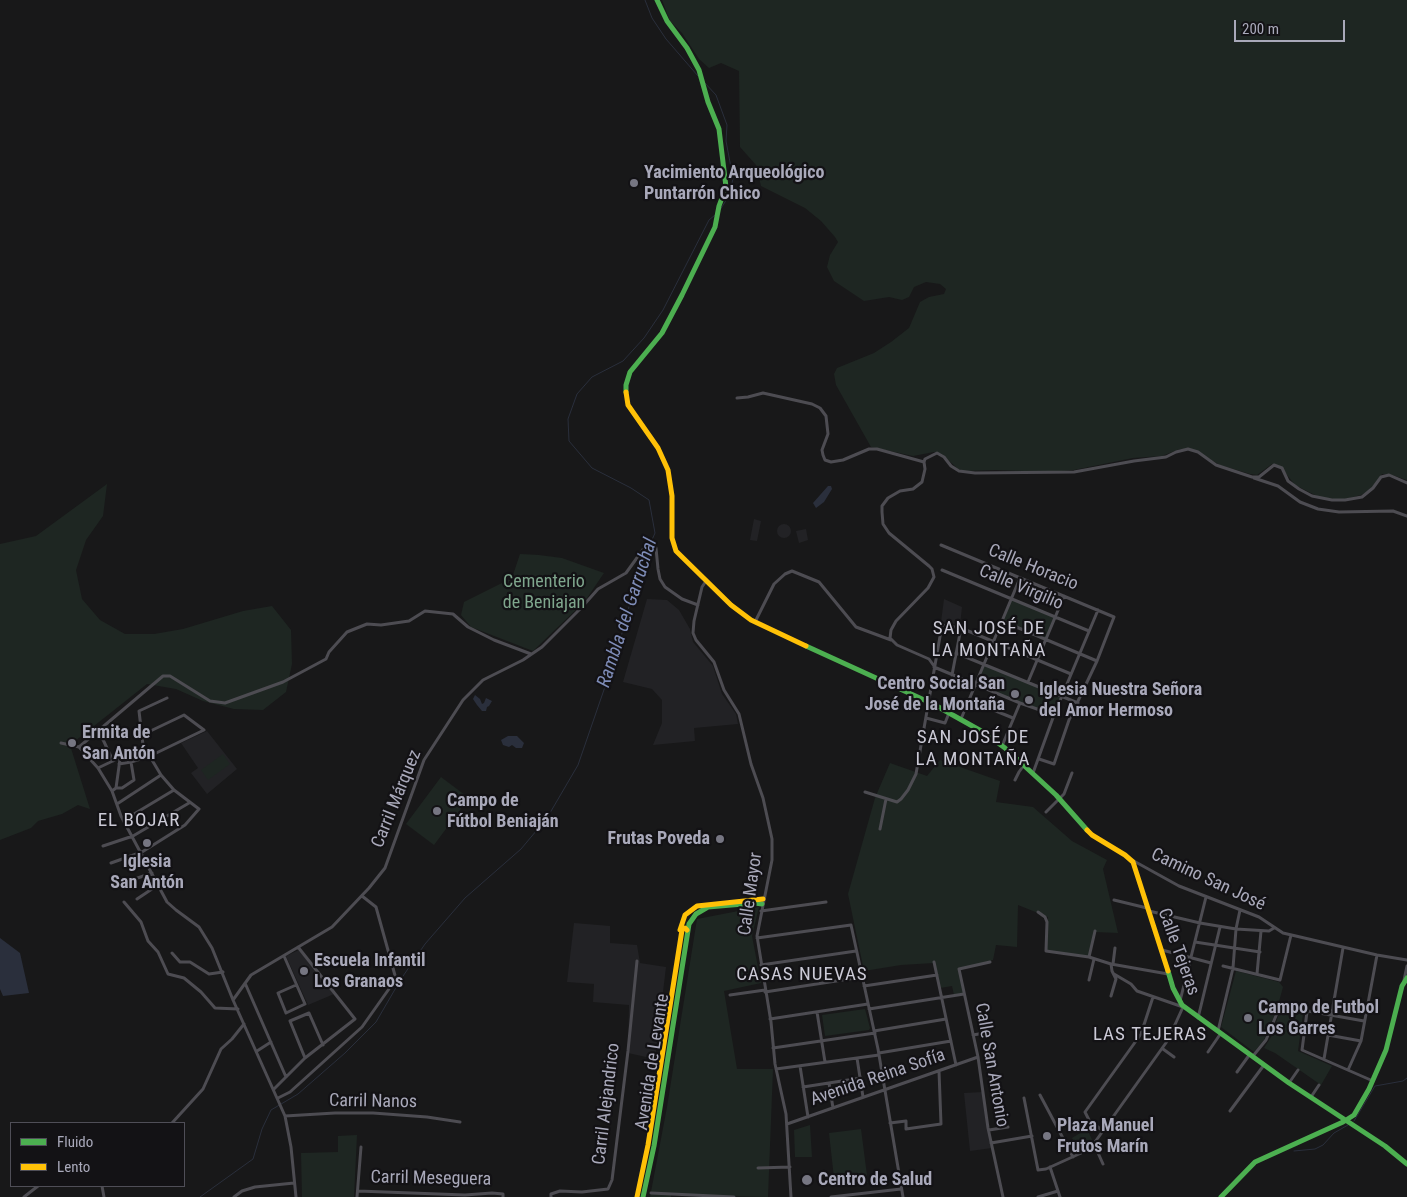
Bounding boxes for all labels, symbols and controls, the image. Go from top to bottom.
scale bar [1237,10,1348,42]
text: 200 m [1242,20,1279,38]
place label: Yacimiento Arqueológico Puntarrón Chico [644,162,824,204]
marker: Yacimiento Arqueológico Puntarrón Chico [628,177,640,189]
water label: Rambla del Garruchal [593,535,663,691]
street label: Calle Horacio [985,540,1081,596]
street label: Calle Virgilio [976,561,1066,615]
park label: Cementerio de Beniajan [503,571,585,614]
district label: SAN JOSÉ DE LA MONTAÑA [930,618,1048,662]
place label: Centro Social San José de la Montaña [865,673,1005,716]
place label: Iglesia Nuestra Señora del Amor Hermoso [1039,679,1202,722]
marker: Centro Social San José de la Montaña [1009,688,1021,700]
marker: Iglesia Nuestra Señora del Amor Hermoso [1023,694,1035,706]
place label: Ermita de San Antón [82,722,155,764]
district label: SAN JOSÉ DE LA MONTAÑA [914,727,1032,771]
marker: Ermita de San Antón [66,737,78,749]
street label: Carril Márquez [368,747,426,851]
place label: Campo de Fútbol Beniaján [447,790,559,832]
marker: Campo de Fútbol Beniaján [431,805,443,817]
district label: EL BOJAR [97,810,181,832]
place label: Frutas Poveda [608,828,710,850]
marker: Frutas Poveda [714,833,726,845]
marker: Iglesia San Antón [141,837,153,849]
street label: Camino San José [1147,844,1269,916]
place label: Iglesia San Antón [110,851,184,894]
street label: Calle Mayor [734,851,768,937]
street label: Calle Tejeras [1152,906,1204,998]
place label: Escuela Infantil Los Granaos [314,950,425,992]
district label: CASAS NUEVAS [735,964,869,986]
marker: Escuela Infantil Los Granaos [298,965,310,977]
street label: Avenida de Levante [632,992,674,1132]
place label: Campo de Futbol Los Garres [1258,997,1379,1040]
street label: Calle San Antonio [969,1001,1013,1129]
marker: Campo de Futbol Los Garres [1242,1012,1254,1024]
district label: LAS TEJERAS [1092,1024,1208,1046]
street label: Carril Alejandrico [589,1042,625,1166]
street label: Avenida Reina Sofía [808,1045,948,1111]
street label: Carril Nanos [329,1090,417,1114]
place label: Plaza Manuel Frutos Marín [1057,1115,1154,1158]
legend [10,1122,185,1187]
marker: Plaza Manuel Frutos Marín [1041,1130,1053,1142]
text: Fluido [57,1133,93,1151]
text: Lento [57,1158,90,1176]
street label: Carril Meseguera [371,1167,491,1191]
place label: Centro de Salud [818,1169,932,1191]
marker: Centro de Salud [800,1173,814,1187]

